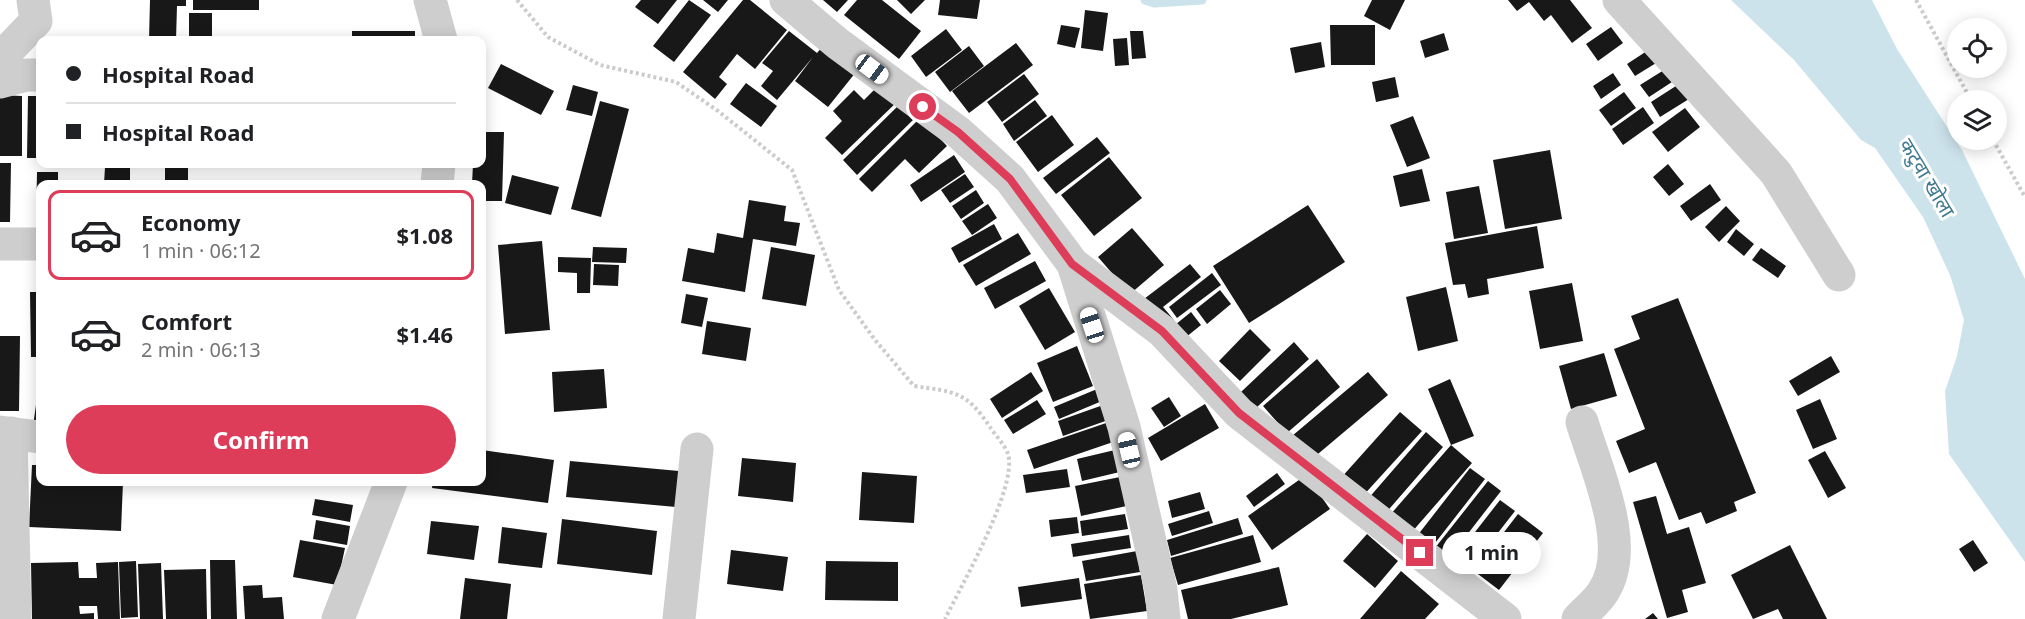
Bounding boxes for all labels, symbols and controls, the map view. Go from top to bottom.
map controls [1947,18,2007,150]
button: locate [1947,18,2007,78]
car [852,51,892,87]
text: Hospital Road [102,59,254,89]
button: layers [1947,90,2007,150]
route start [909,93,936,120]
text: Hospital Road [102,117,254,147]
water label: कटुवा खोला [1893,133,1962,223]
text: Economy [141,207,240,237]
icon: car [69,208,123,262]
text: $1.08 [396,220,453,250]
text: 1 min · 06:12 [141,237,261,264]
car [1078,305,1106,345]
text: Comfort [141,306,232,336]
icon: car [69,307,123,361]
text: $1.46 [396,319,453,349]
text: 2 min · 06:13 [141,336,261,363]
button: Confirm [66,405,456,474]
car [1116,430,1142,470]
callout: 1 min [1441,532,1540,574]
route end [1406,539,1433,566]
text: 1 min [1464,539,1519,566]

